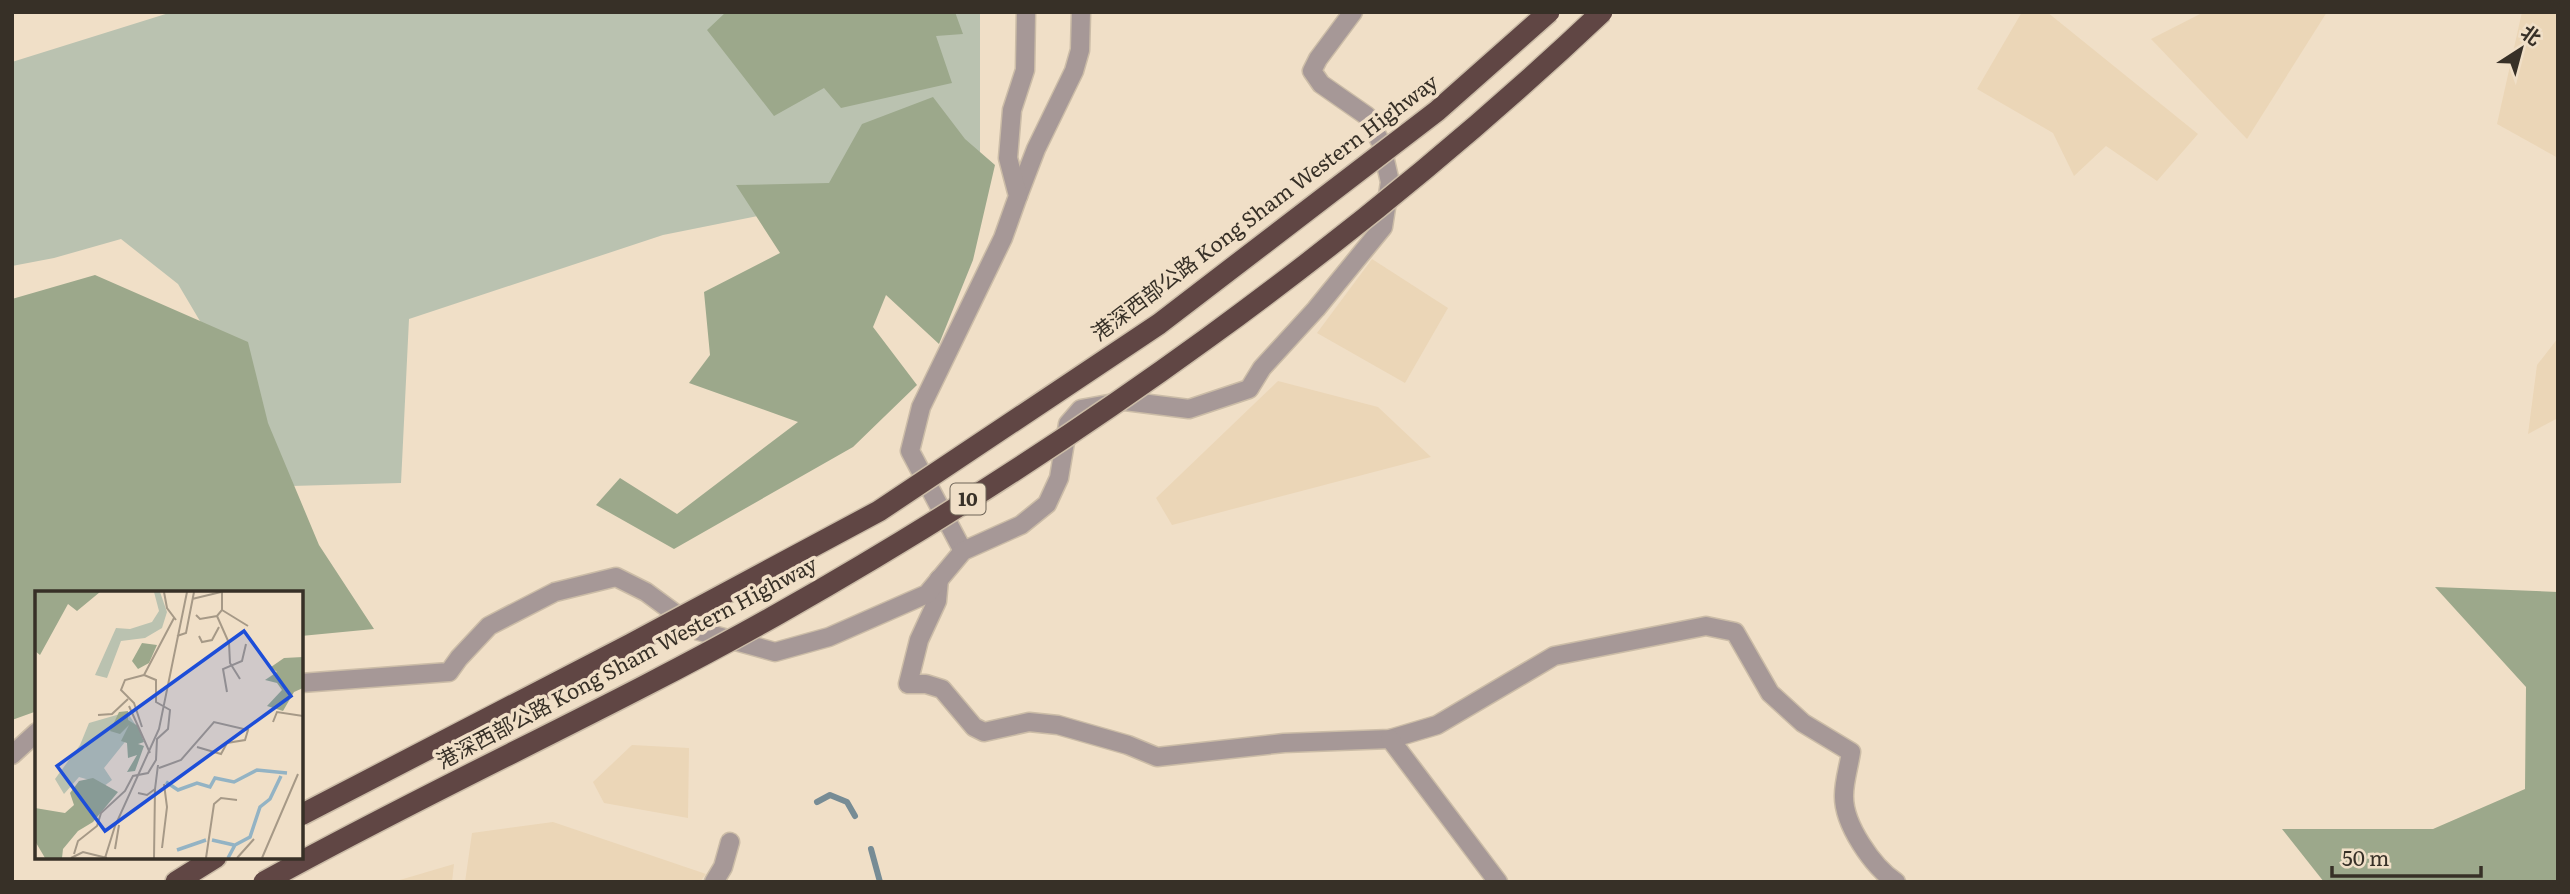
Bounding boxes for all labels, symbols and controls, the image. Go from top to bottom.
north arrow [2486,14,2556,84]
text: 北 [2516,18,2548,51]
street label: 港深西部公路 Kong Sham Western Highway [1084,65,1444,347]
road number: 10 [950,484,986,514]
street label: 港深西部公路 Kong Sham Western Highway [430,546,822,775]
inset map [35,591,303,859]
scale bar [2332,834,2481,878]
text: 50 m [2342,841,2389,872]

